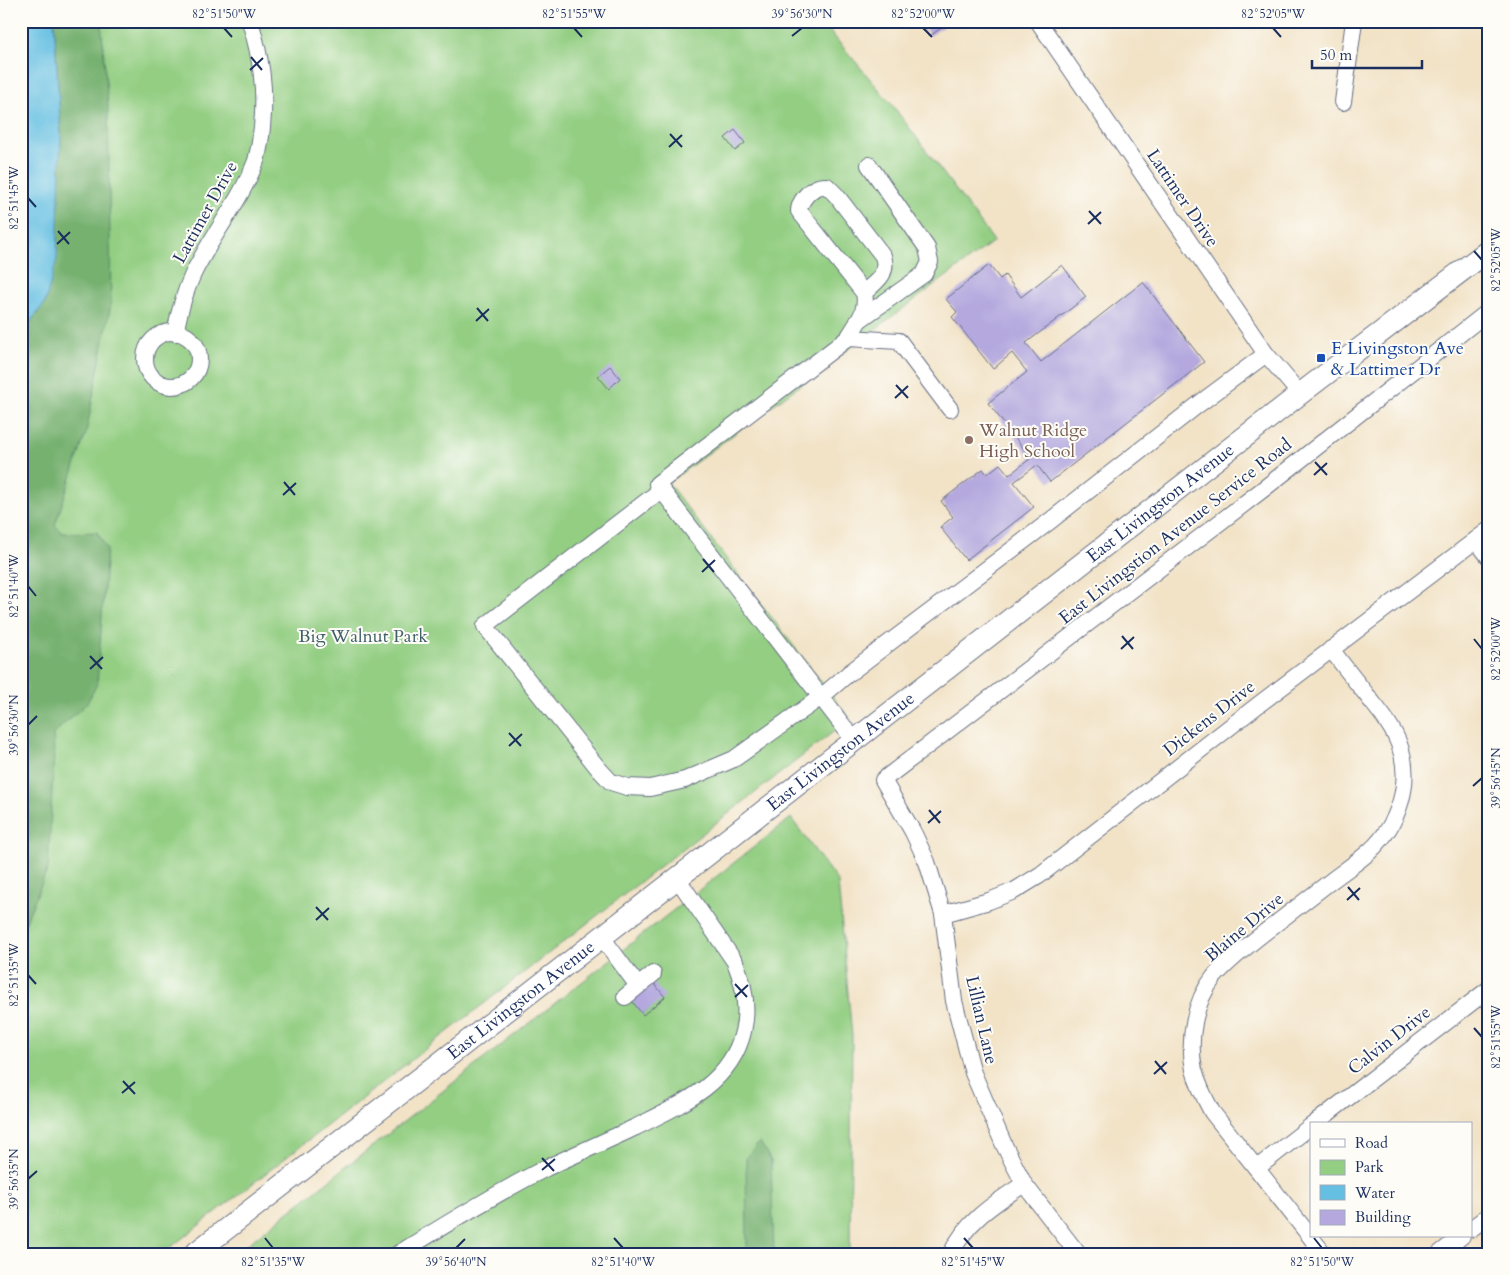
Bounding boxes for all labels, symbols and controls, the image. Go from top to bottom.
text: 82°51'50"W [192,6,257,22]
text: 82°51'55"W [542,6,607,22]
text: 39°56'30"N [772,6,833,22]
text: 82°52'00"W [891,6,956,22]
text: 82°52'05"W [1241,6,1306,22]
scale bar [1312,38,1422,70]
text: 50 m [1320,45,1352,65]
street label: Lattimer Drive [1141,144,1225,252]
street label: Lattimer Drive [167,157,244,268]
text: 82°51'45"W [6,165,22,230]
text: 82°52'05"W [1488,227,1504,292]
place label: E Livingston Ave & Lattimer Dr [1331,336,1464,382]
marker: E Livingston Ave & Lattimer Dr [1315,352,1327,364]
place label: Walnut Ridge High School [978,418,1087,464]
street label: East Livingstion Avenue Service Road [1054,432,1297,630]
marker: Walnut Ridge High School [963,434,975,446]
street label: East Livingston Avenue [1082,438,1240,568]
text: 82°51'40"W [6,553,22,618]
text: 82°52'00"W [1488,616,1504,681]
park label: Big Walnut Park [298,624,428,649]
street label: Dickens Drive [1158,675,1260,762]
street label: East Livingston Avenue [762,686,920,817]
text: 39°56'30"N [6,694,22,755]
text: 39°56'45"N [1488,747,1504,808]
street label: Blaine Drive [1199,887,1289,968]
street label: East Livingston Avenue [442,935,600,1066]
text: 82°51'35"W [6,942,22,1007]
street label: Lillian Lane [959,973,1004,1067]
street label: Calvin Drive [1343,1000,1436,1081]
text: 82°51'55"W [1488,1004,1504,1069]
legend [1310,1122,1472,1238]
text: Road [1355,1133,1388,1153]
text: 39°56'35"N [6,1148,22,1209]
text: Park [1355,1157,1384,1177]
text: Water [1354,1183,1396,1203]
text: Building [1355,1207,1411,1227]
text: 82°51'35"W [241,1254,306,1270]
text: 39°56'40"N [426,1254,487,1270]
text: 82°51'40"W [591,1254,656,1270]
text: 82°51'45"W [941,1254,1006,1270]
text: 82°51'50"W [1290,1254,1355,1270]

